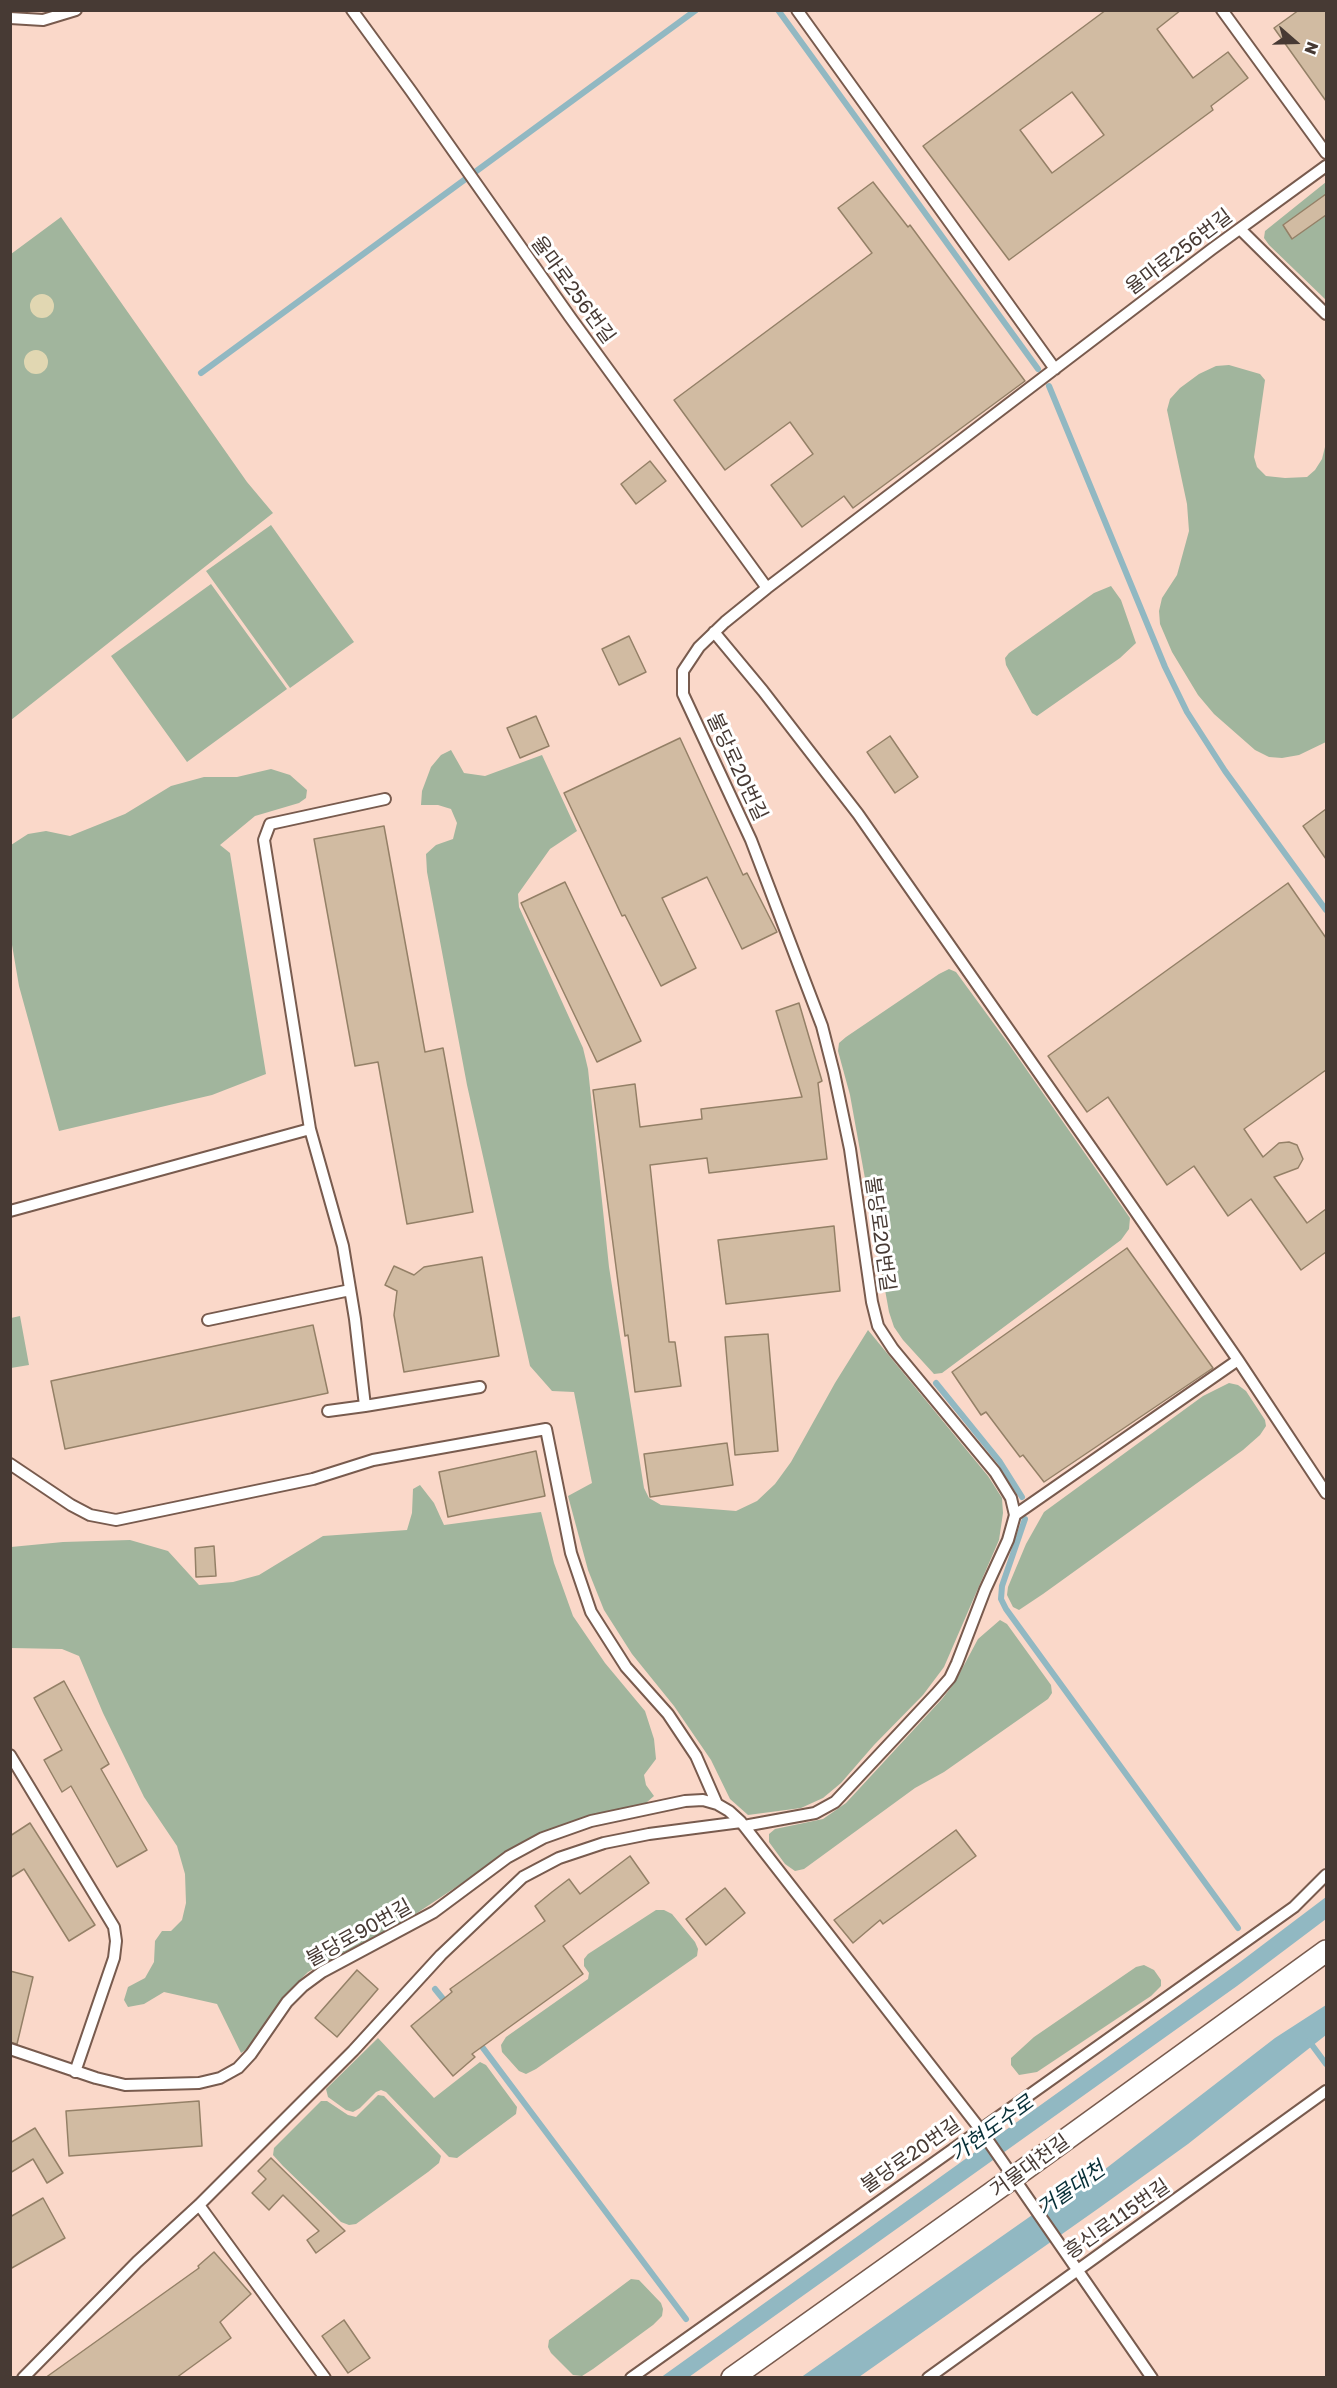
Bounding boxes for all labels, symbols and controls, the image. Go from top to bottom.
north arrow [1265,12,1325,72]
text: N [1300,39,1323,57]
street label: 율마로256번길 [1121,204,1237,300]
street label: 율마로256번길 [526,231,620,349]
street label: 불당로20번길 [702,709,772,825]
street label: 불당로20번길 [860,1175,900,1293]
street label: 불당로90번길 [302,1894,416,1972]
water label: 가현도수로 [946,2090,1038,2168]
street label: 불당로20번길 [857,2112,965,2198]
street label: 거물대천길 [986,2129,1074,2203]
water label: 거물대천 [1032,2157,1110,2221]
street label: 흥신로115번길 [1060,2174,1174,2264]

